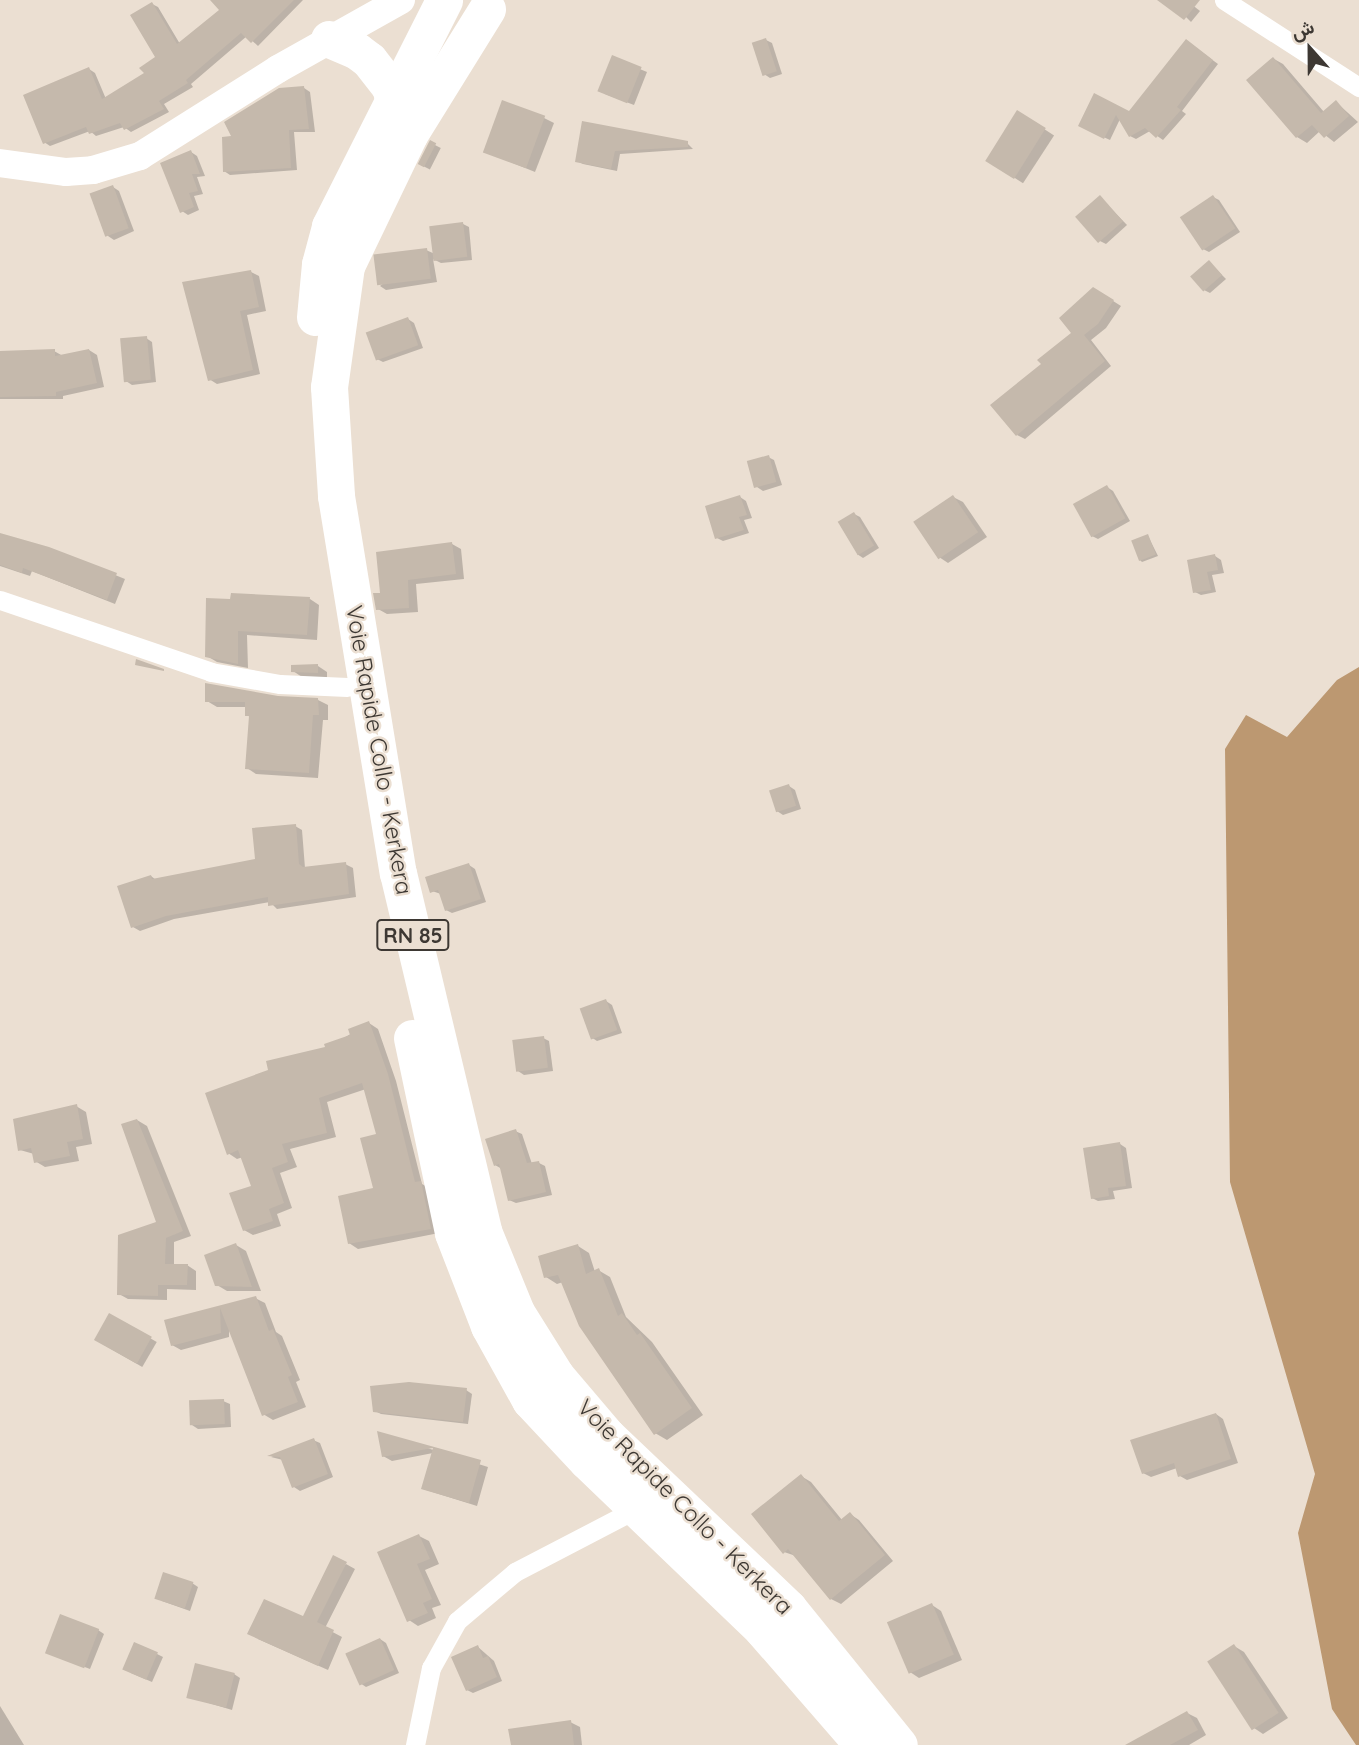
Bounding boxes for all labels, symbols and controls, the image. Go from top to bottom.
north arrow [1275,14,1345,84]
text: ش [1288,14,1317,45]
street label: Voie Rapide Collo - Kerkera [340,603,418,897]
road number: RN 85 [376,918,450,953]
street label: Voie Rapide Collo - Kerkera [572,1394,798,1620]

